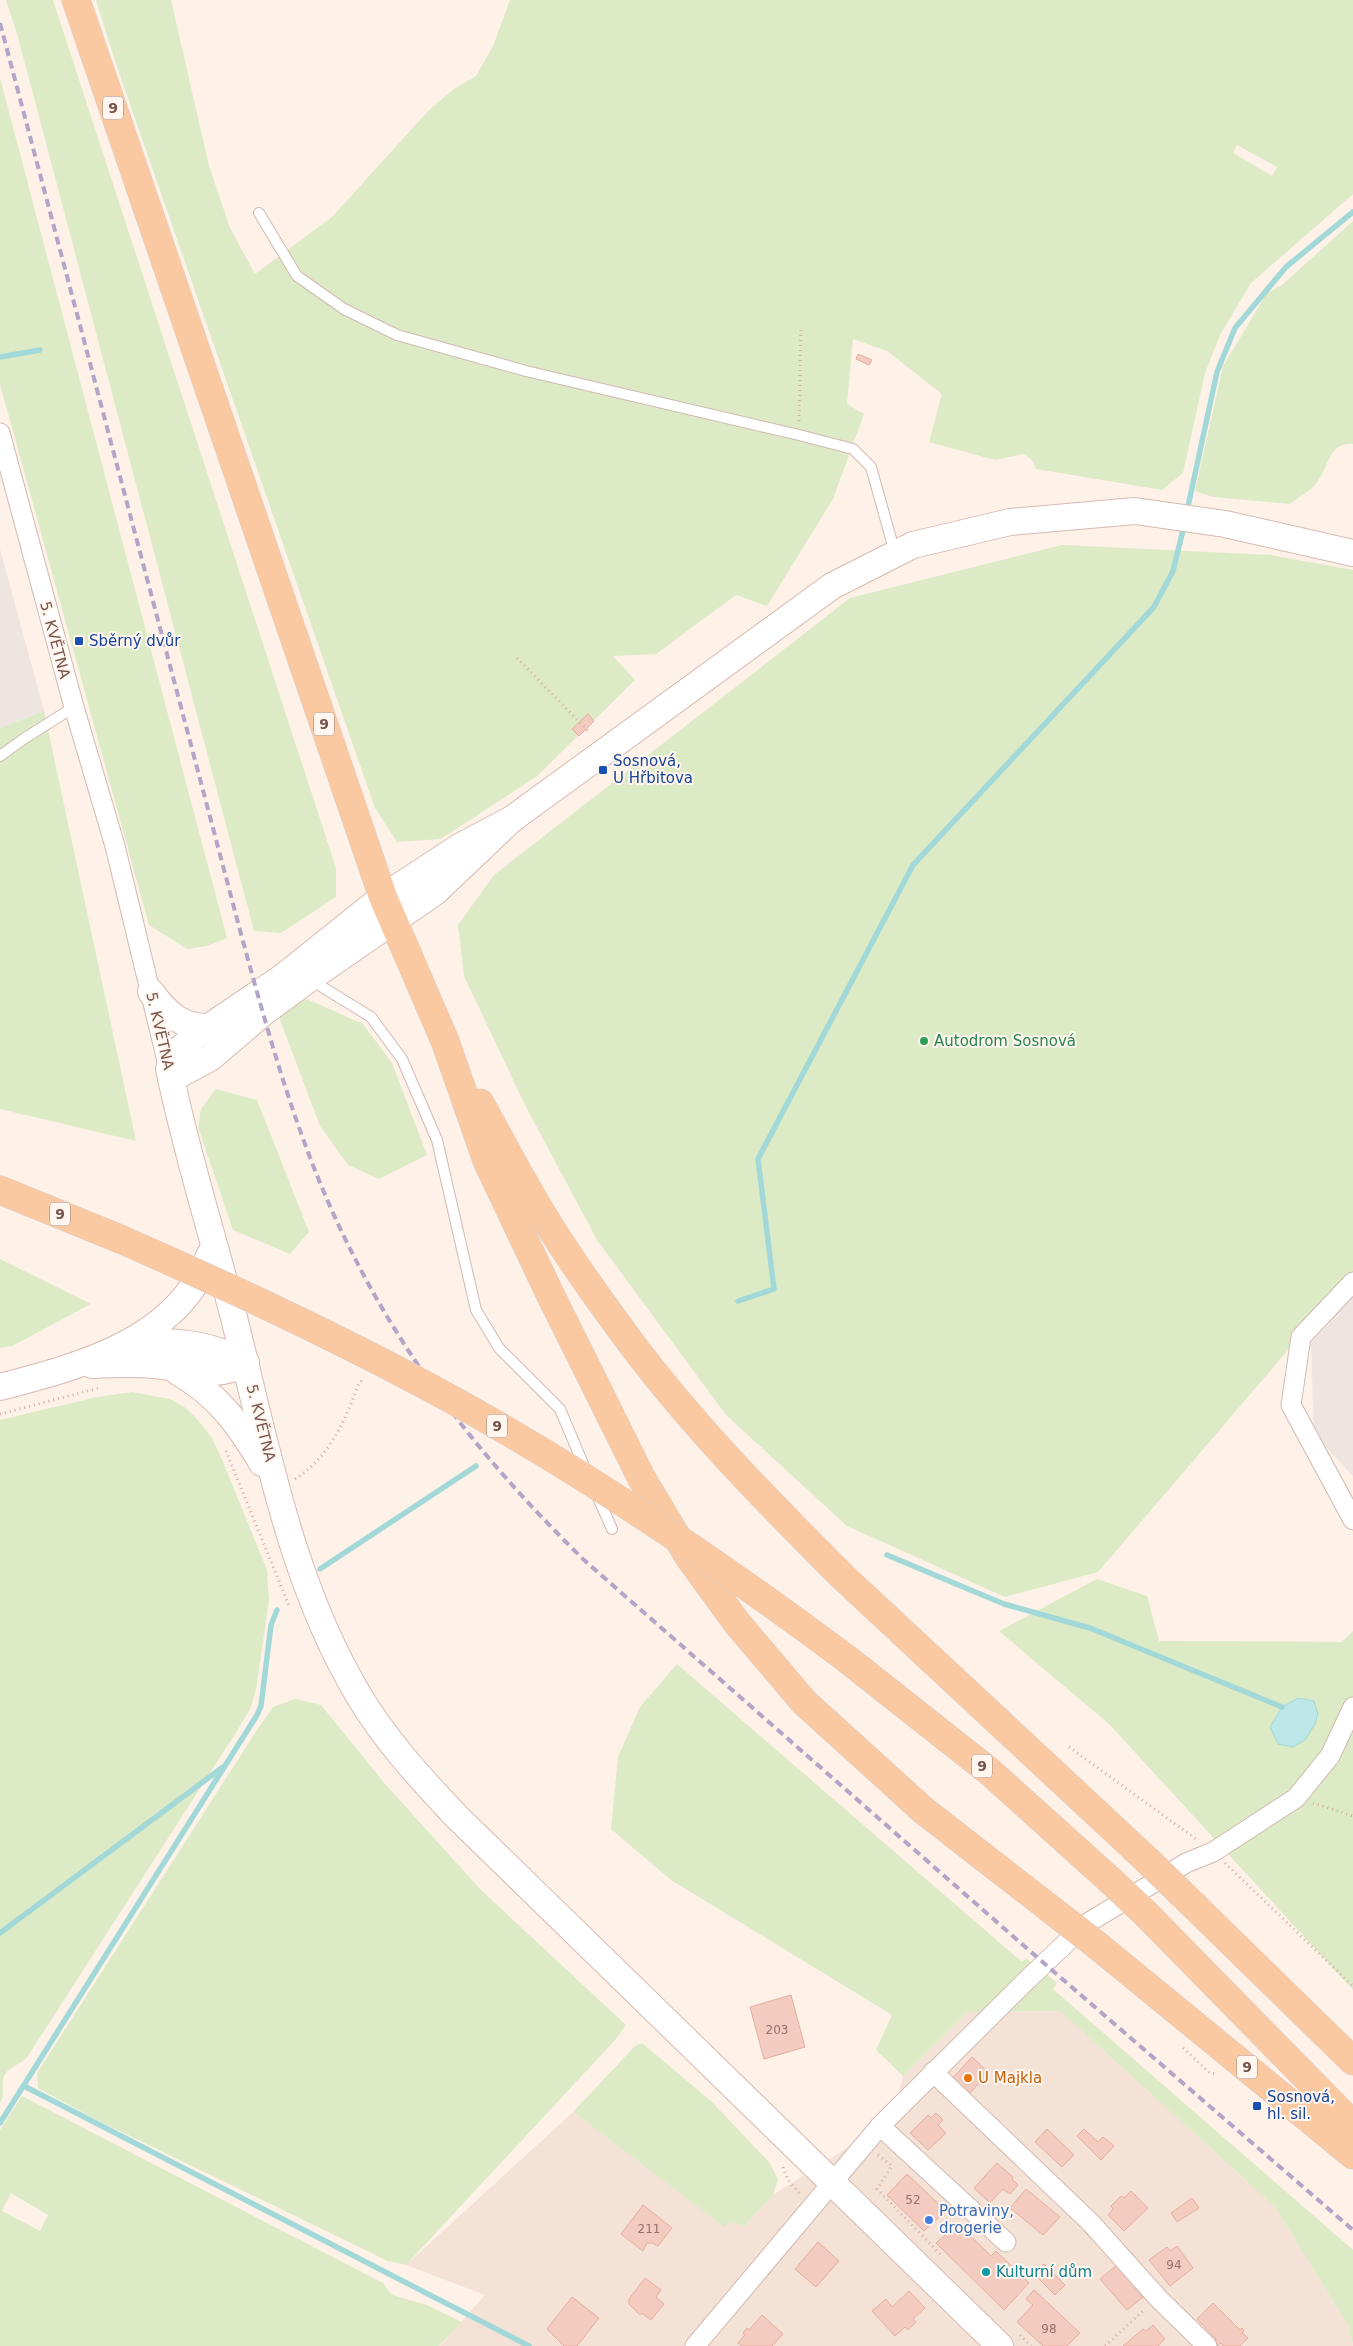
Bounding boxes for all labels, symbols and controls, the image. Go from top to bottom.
road number: 9 [103,96,123,120]
street label: 5. KVĚTNA [36,599,75,681]
place label: Sběrný dvůr [89,632,181,650]
marker: Sběrný dvůr [73,635,85,647]
road number: 9 [314,712,334,736]
place label: Sosnová, U Hřbitova [613,752,693,787]
marker: Sosnová, U Hřbitova [597,764,609,776]
street label: 5. KVĚTNA [142,990,179,1072]
place label: Autodrom Sosnová [934,1032,1076,1050]
marker: Autodrom Sosnová [918,1035,930,1047]
road number: 9 [50,1202,70,1226]
street label: 5. KVĚTNA [243,1382,280,1464]
road number: 9 [487,1414,507,1438]
road number: 9 [972,1754,992,1778]
house number: 203 [766,2023,788,2037]
road number: 9 [1237,2056,1257,2078]
place label: U Majkla [978,2069,1042,2087]
marker: U Majkla [962,2072,974,2084]
place label: Sosnová, hl. sil. [1267,2088,1335,2123]
marker: Sosnová, hl. sil. [1251,2100,1263,2112]
house number: 52 [905,2193,921,2207]
place label: Potraviny, drogerie [939,2202,1014,2237]
marker: Potraviny, drogerie [923,2214,935,2226]
house number: 211 [638,2222,660,2236]
house number: 94 [1166,2258,1182,2272]
place label: Kulturní dům [996,2263,1092,2281]
marker: Kulturní dům [980,2266,992,2278]
house number: 98 [1041,2322,1057,2336]

